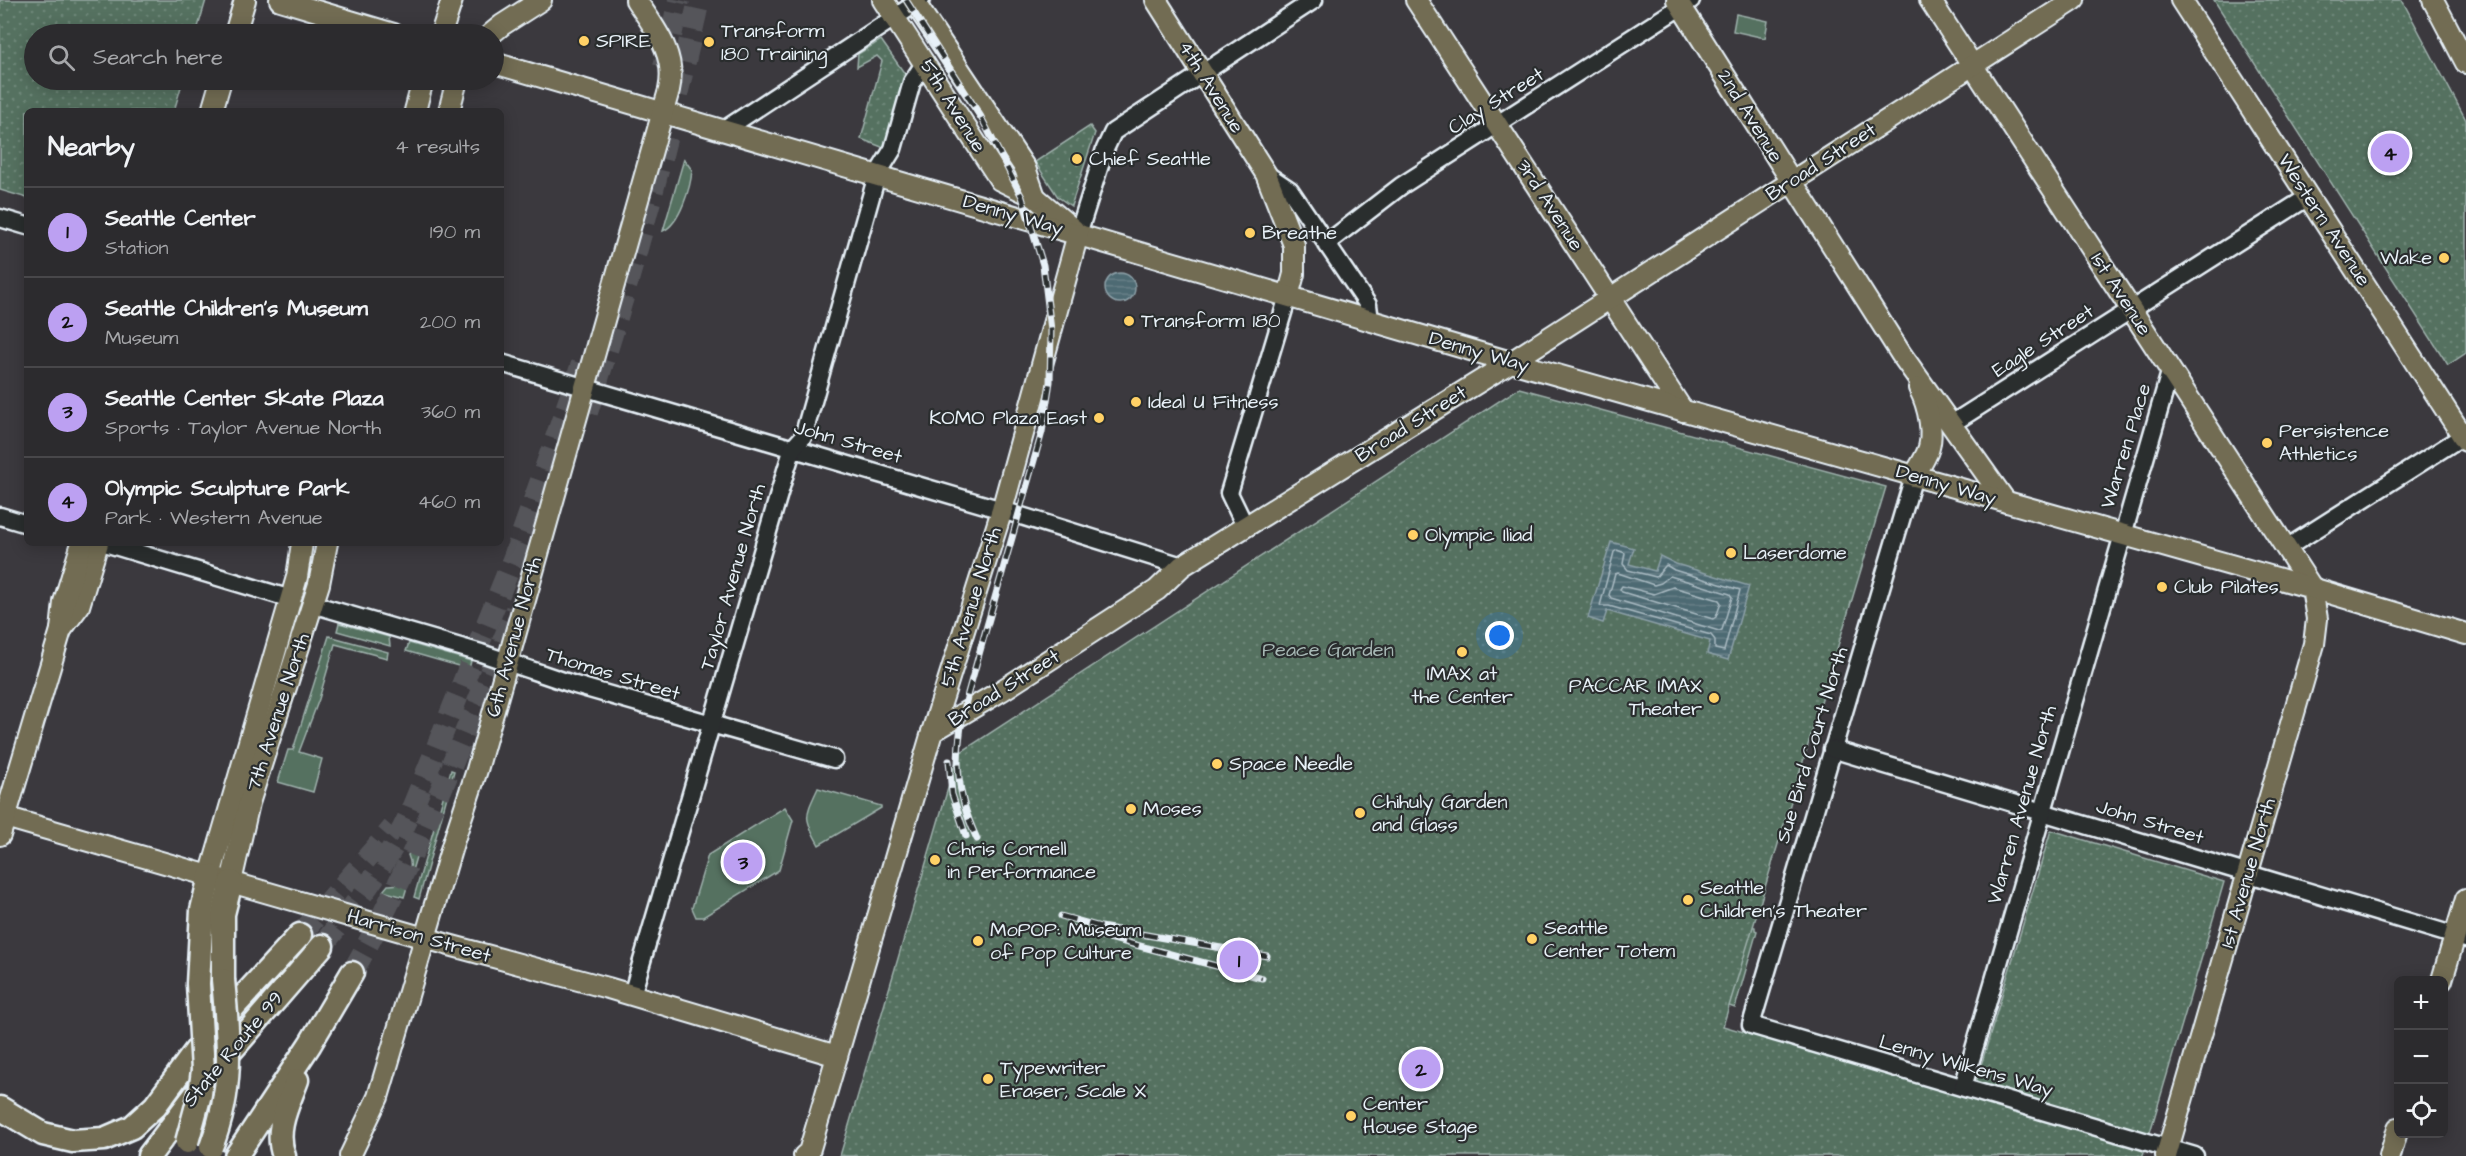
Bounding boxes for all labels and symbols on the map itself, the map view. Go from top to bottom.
place label: Transform 180 Training [721,17,827,69]
place label: SPIRE [596,27,651,55]
marker: SPIRE [577,34,591,48]
marker: Transform 180 Training [702,35,716,49]
street label: 4th Avenue [1171,35,1251,139]
street label: 5th Avenue [913,54,993,158]
street label: Clay Street [1443,60,1550,142]
street label: 2nd Avenue [1710,64,1790,168]
street label: Broad Street [1760,116,1882,208]
pin: 4 [2370,130,2410,176]
place label: Chief Seattle [1089,145,1211,173]
street label: Western Avenue [2271,148,2377,292]
marker: Chief Seattle [1070,152,1084,166]
street label: 3rd Avenue [1510,154,1590,257]
street label: Denny Way [959,187,1066,244]
place label: Breathe [1262,219,1337,247]
marker: Breathe [1243,226,1257,240]
place label: Wake [2380,244,2432,272]
street label: 1st Avenue [2084,247,2158,341]
marker: Wake [2437,251,2451,265]
street label: Eagle Street [1987,298,2100,385]
place label: Transform 180 [1141,307,1281,335]
marker: Transform 180 [1122,314,1136,328]
street label: Denny Way [1425,324,1532,381]
street label: Broad Street [1350,379,1472,469]
street label: Warren Place [2094,380,2158,512]
place label: Ideal U Fitness [1148,388,1279,416]
marker: Ideal U Fitness [1129,395,1143,409]
place label: KOMO Plaza East [929,404,1087,432]
marker: KOMO Plaza East [1092,411,1106,425]
street label: John Street [791,413,905,471]
place label: Persistence Athletics [2279,417,2389,468]
marker: Persistence Athletics [2260,436,2274,450]
street label: Denny Way [1892,457,1999,514]
street label: Taylor Avenue North [693,480,774,674]
place label: Olympic Iliad [1425,521,1533,550]
street label: 5th Avenue North [933,523,1009,690]
marker: Olympic Iliad [1406,528,1420,542]
place label: Laserdome [1743,539,1847,567]
marker: Laserdome [1724,546,1738,560]
street label: 6th Avenue North [479,554,549,720]
place label: Club Pilates [2174,573,2279,601]
marker: Club Pilates [2155,580,2169,594]
your location [1485,621,1514,650]
street label: 7th Avenue North [239,630,317,794]
park label: Peace Garden [1262,636,1394,664]
street label: Thomas Street [542,640,684,708]
street label: Broad Street [943,643,1065,733]
street label: Sue Bird Court North [1769,643,1855,847]
marker: IMAX at the Center [1455,645,1469,659]
place label: IMAX at the Center [1411,660,1513,711]
place label: PACCAR IMAX Theater [1569,672,1702,723]
marker: PACCAR IMAX Theater [1707,691,1721,705]
street label: Warren Avenue North [1980,702,2064,908]
place label: Space Needle [1229,750,1353,778]
marker: Space Needle [1210,757,1224,771]
place label: Chihuly Garden and Glass [1372,788,1507,839]
street label: John Street [2093,792,2207,852]
place label: Moses [1143,795,1202,823]
street label: 1st Avenue North [2213,795,2283,951]
marker: Moses [1124,802,1138,816]
marker: Chihuly Garden and Glass [1353,806,1367,820]
place label: Chris Cornell in Performance [947,835,1096,886]
pin: 3 [724,840,762,884]
marker: Chris Cornell in Performance [928,853,942,867]
place label: Seattle Children's Theater [1700,874,1867,925]
marker: Seattle Children's Theater [1681,893,1695,907]
street label: Harrison Street [344,902,494,970]
place label: Seattle Center Totem [1544,914,1676,965]
place label: MoPOP: Museum of Pop Culture [990,916,1142,967]
marker: Seattle Center Totem [1525,932,1539,946]
marker: MoPOP: Museum of Pop Culture [971,934,985,948]
pin: 1 [1220,938,1258,982]
street label: State Route 99 [176,985,290,1113]
street label: Lenny Wilkens Way [1875,1028,2056,1105]
pin: 2 [1402,1046,1440,1092]
place label: Typewriter Eraser, Scale X [1000,1054,1146,1105]
marker: Typewriter Eraser, Scale X [981,1072,995,1086]
place label: Center House Stage [1363,1090,1478,1142]
marker: Center House Stage [1344,1109,1358,1123]

